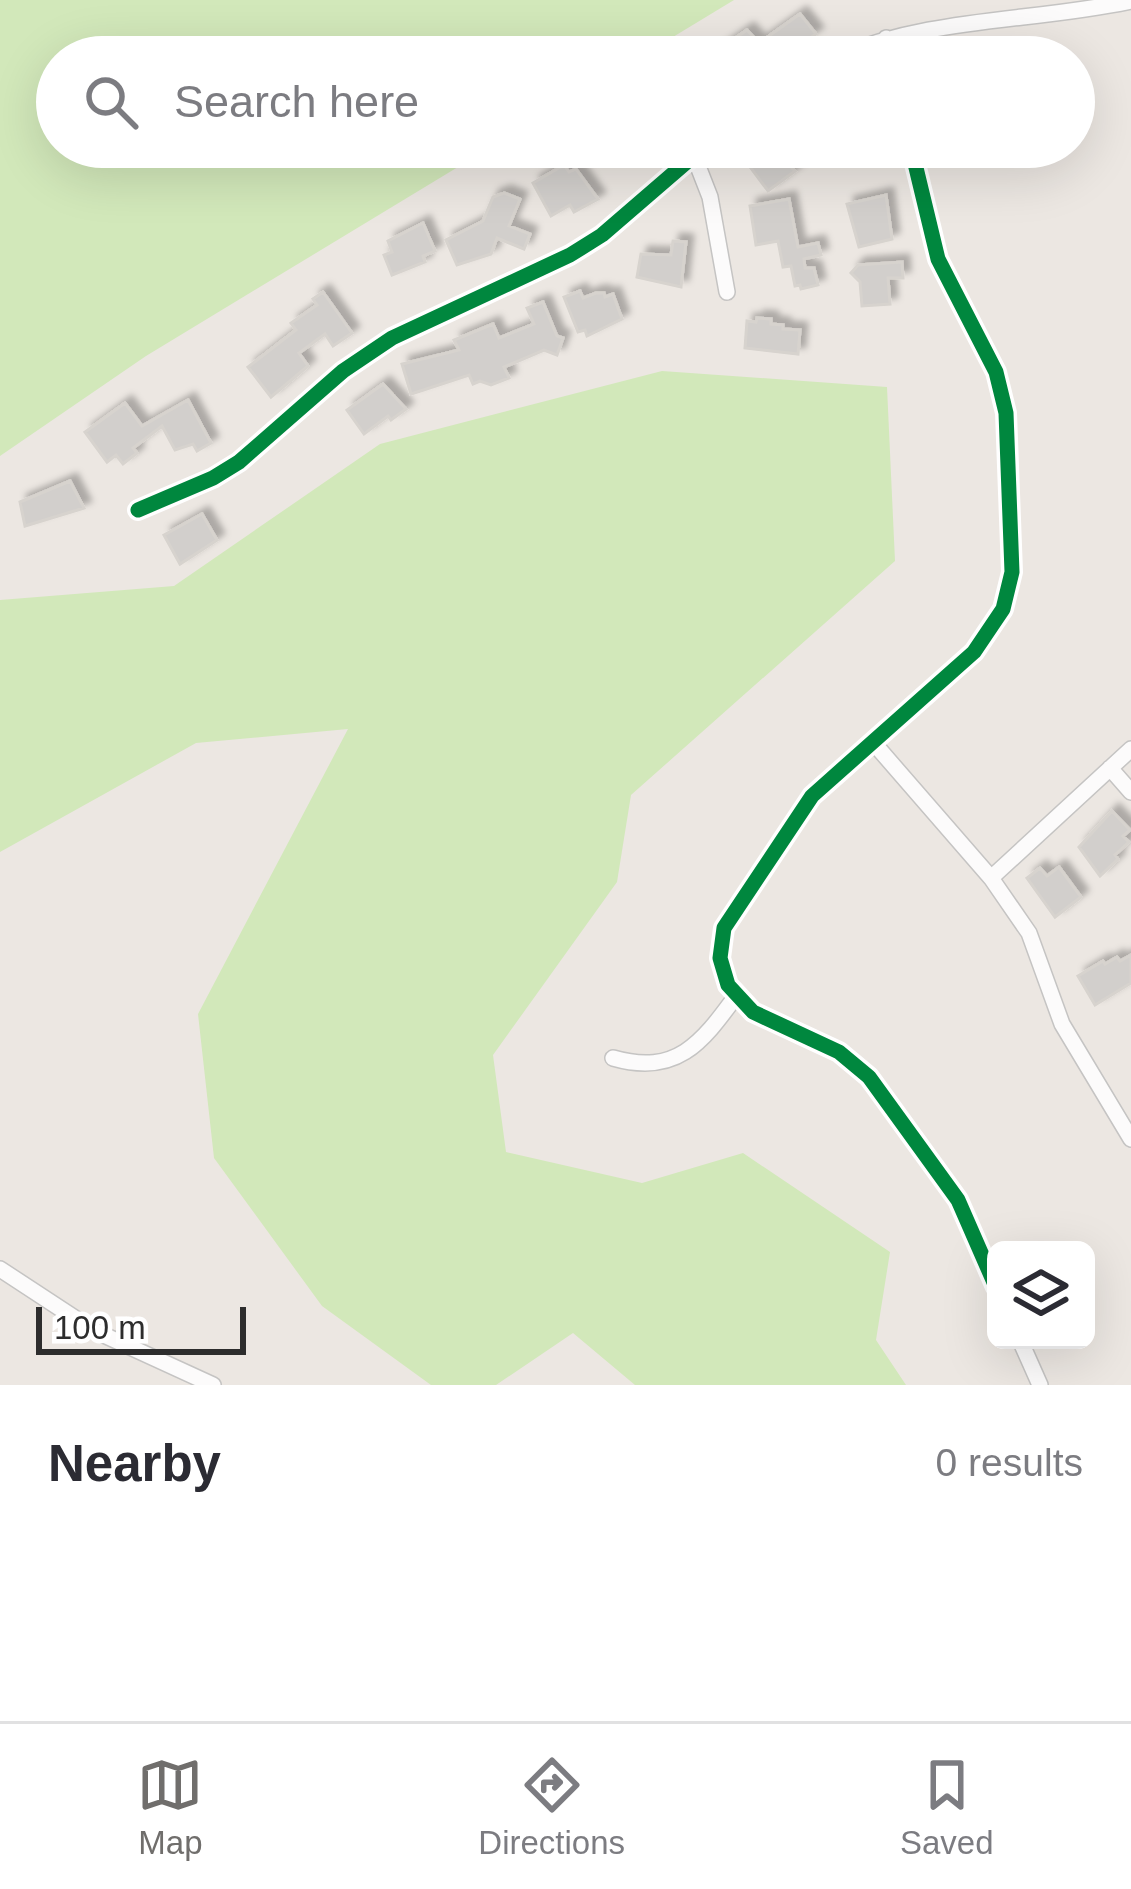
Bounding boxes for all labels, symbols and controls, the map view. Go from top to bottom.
search box [36,36,1095,168]
icon: search [78,69,144,135]
text: Search here [174,76,419,127]
map controls [987,1241,1095,1349]
button: layers [987,1241,1095,1349]
scale bar [36,1301,246,1354]
text: 100 m [54,1309,146,1346]
text: Nearby [48,1435,221,1492]
text: 0 results [936,1441,1083,1484]
tab: Map [137,1752,203,1862]
tab: Directions [478,1752,625,1862]
tab: Saved [900,1752,994,1862]

